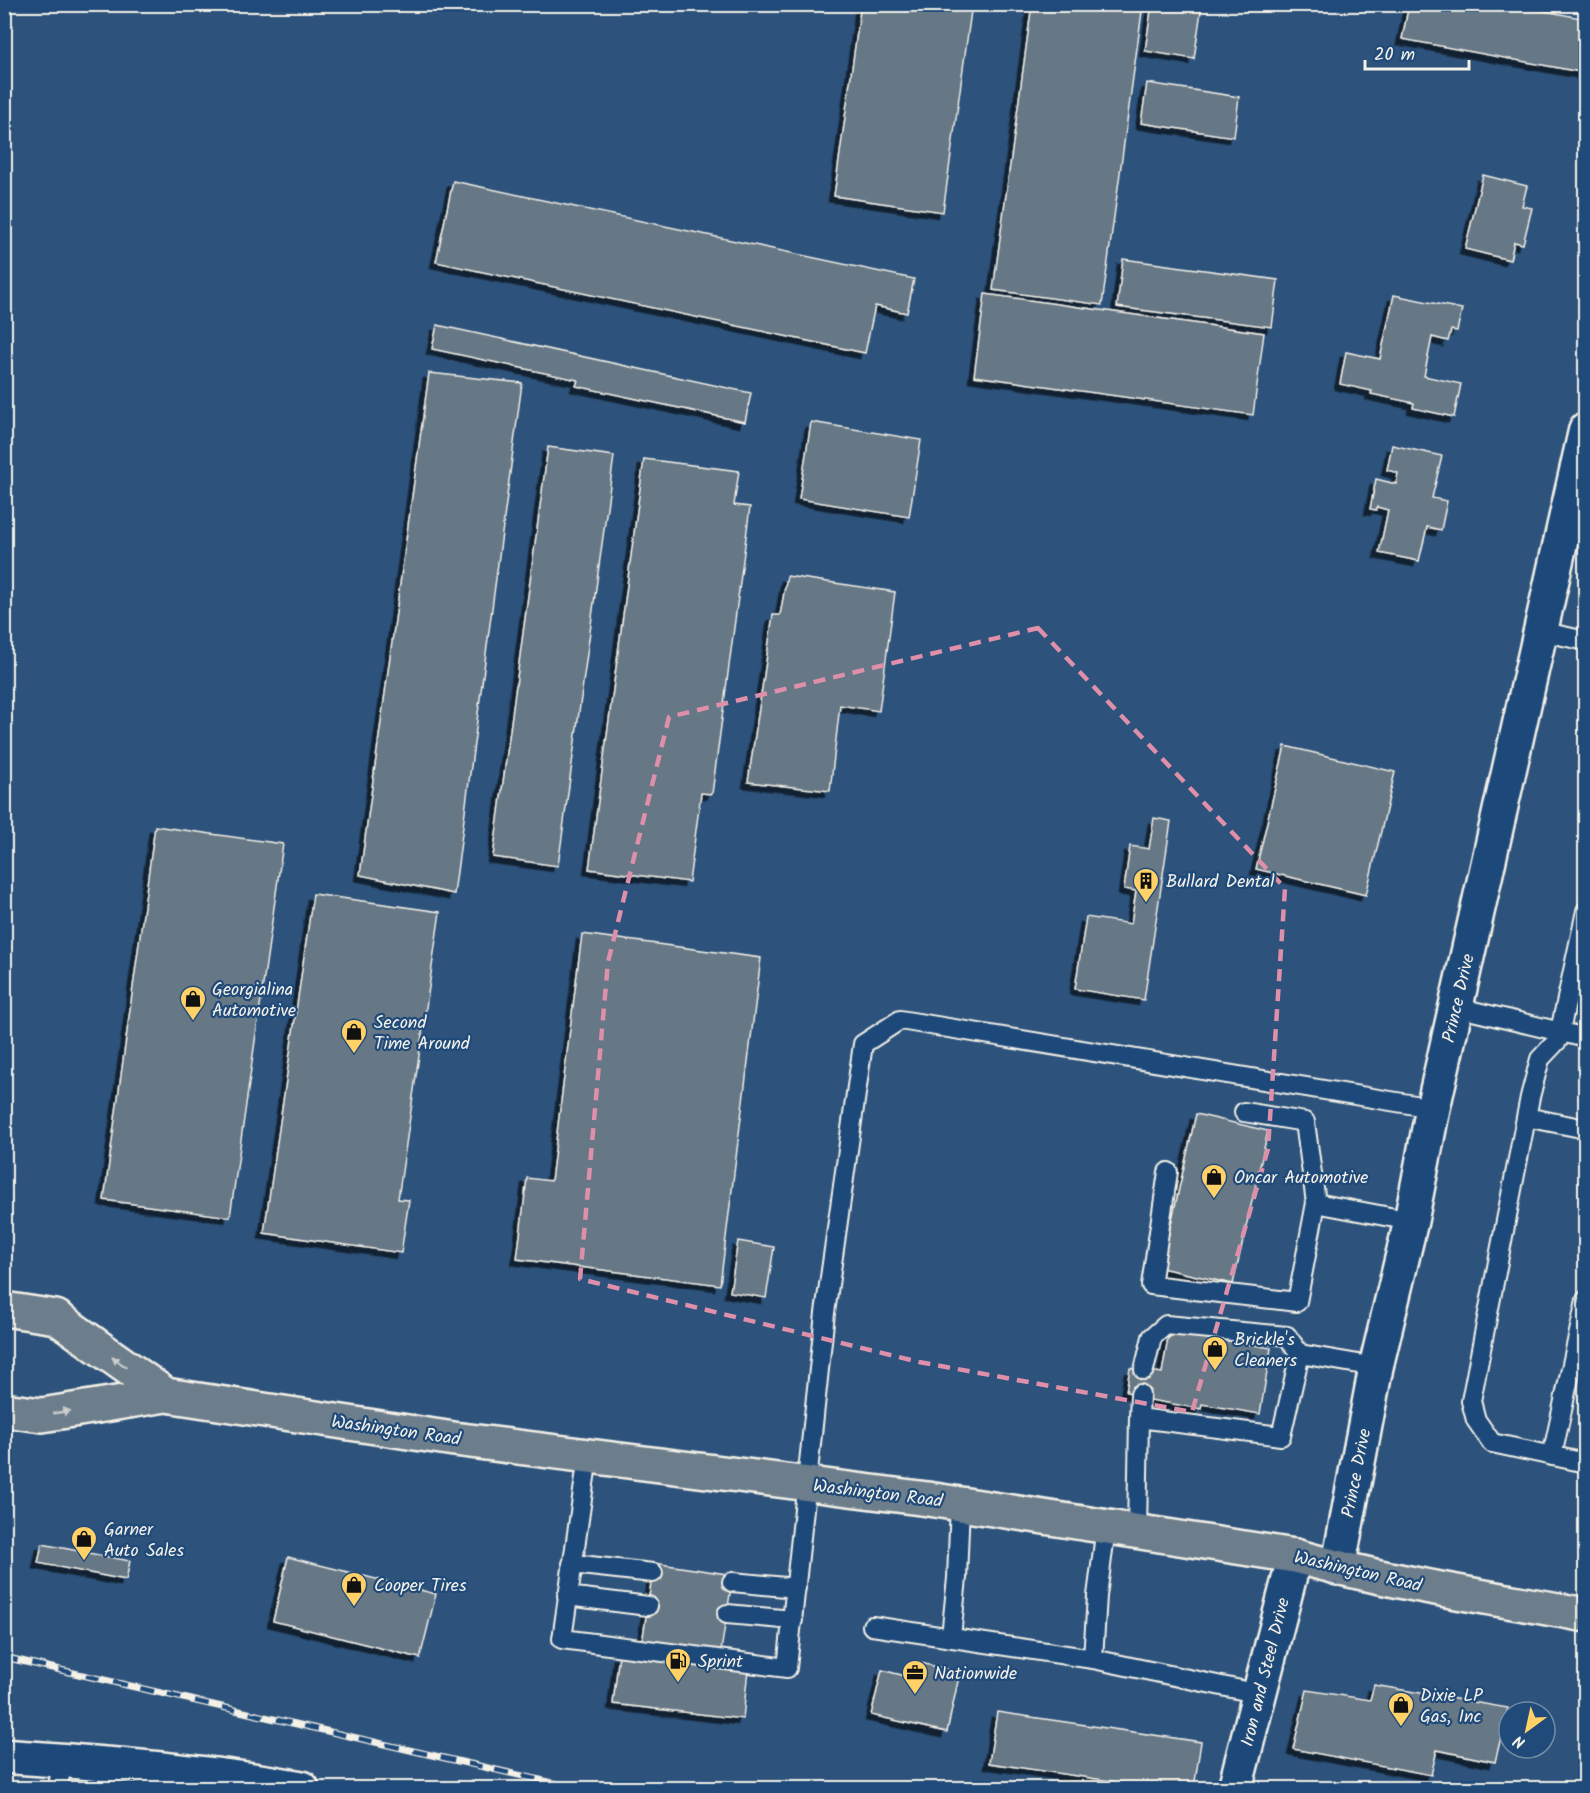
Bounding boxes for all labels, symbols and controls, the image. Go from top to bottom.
scale bar [1365,33,1468,71]
text: 20 m [1374,41,1415,70]
building icon: Bullard Dental [1131,866,1161,904]
place label: Bullard Dental [1166,868,1275,897]
street label: Prince Drive [1435,951,1484,1046]
place label: Georgialina Automotive [212,976,296,1026]
shop icon: Georgialina Automotive [178,984,208,1022]
place label: Second Time Around [374,1009,471,1059]
shop icon: Second Time Around [339,1017,369,1055]
shop icon: Oncar Automotive [1199,1162,1229,1200]
place label: Oncar Automotive [1234,1164,1368,1193]
place label: Brickle's Cleaners [1234,1326,1297,1376]
shop icon: Brickle's Cleaners [1200,1334,1230,1372]
one-way arrow [111,1356,127,1368]
one-way arrow [53,1407,72,1416]
street label: Washington Road [329,1408,463,1455]
street label: Prince Drive [1335,1426,1380,1520]
street label: Washington Road [811,1472,945,1517]
place label: Garner Auto Sales [104,1516,184,1566]
shop icon: Garner Auto Sales [69,1524,99,1562]
street label: Washington Road [1291,1544,1425,1601]
shop icon: Cooper Tires [339,1570,369,1608]
place label: Cooper Tires [374,1572,467,1601]
street label: Iron and Steel Drive [1234,1595,1299,1750]
fuel station icon: Sprint [663,1646,693,1684]
place label: Sprint [698,1648,744,1677]
office icon: Nationwide [900,1658,930,1696]
place label: Nationwide [934,1660,1017,1689]
place label: Dixie LP Gas, Inc [1420,1682,1484,1732]
shop icon: Dixie LP Gas, Inc [1386,1690,1416,1728]
north arrow [1497,1700,1557,1760]
text: N [1509,1728,1531,1755]

